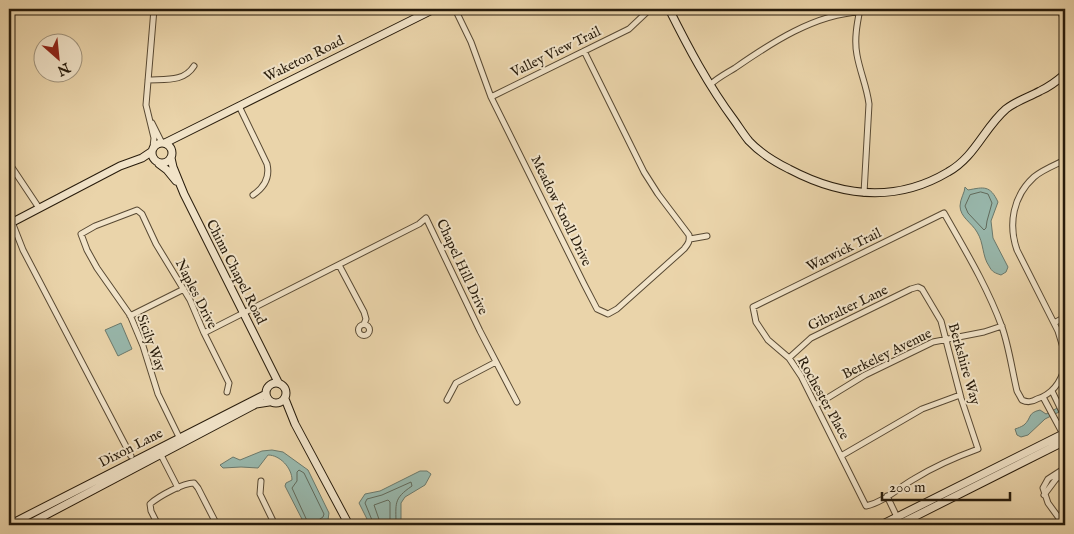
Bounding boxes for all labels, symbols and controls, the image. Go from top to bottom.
street label: Valley View Trail [507,22,604,82]
north arrow [32,32,82,82]
street label: Waketon Road [261,32,347,86]
text: N [54,57,74,79]
street label: Meadow Knoll Drive [526,153,596,270]
street label: Chapel Hill Drive [432,216,492,318]
street label: Chinn Chapel Road [202,217,270,328]
street label: Warwick Trail [804,224,884,276]
street label: Naples Drive [171,256,222,332]
street label: Gibralter Lane [805,281,891,335]
street label: Sicily Way [132,312,170,374]
street label: Berkshire Way [944,321,984,407]
street label: Berkeley Avenue [839,324,935,383]
street label: Rochester Place [793,353,854,443]
street label: Dixon Lane [96,424,167,472]
scale bar [882,469,1009,501]
text: 200 m [889,478,926,497]

